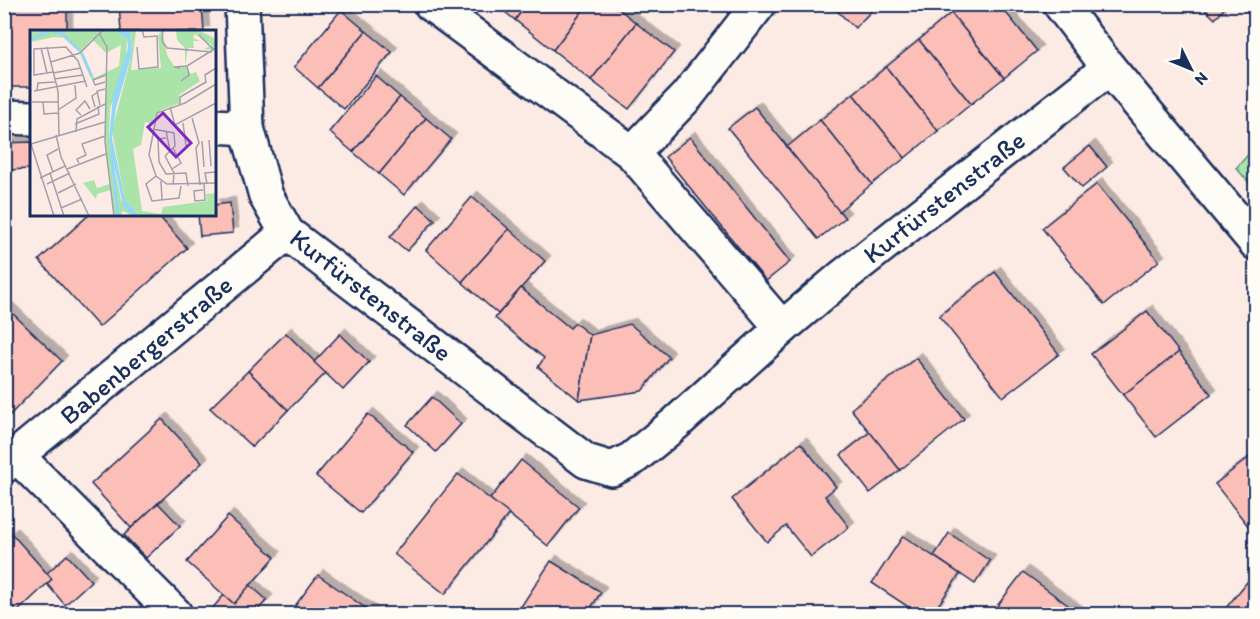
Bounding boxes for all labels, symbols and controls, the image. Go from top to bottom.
inset map [30,30,216,216]
north arrow [1161,39,1221,99]
text: N [1191,68,1212,89]
street label: Kurfürstenstraße [857,124,1031,270]
street label: Kurfürstenstraße [284,222,458,368]
street label: Babenbergerstraße [53,269,239,431]

